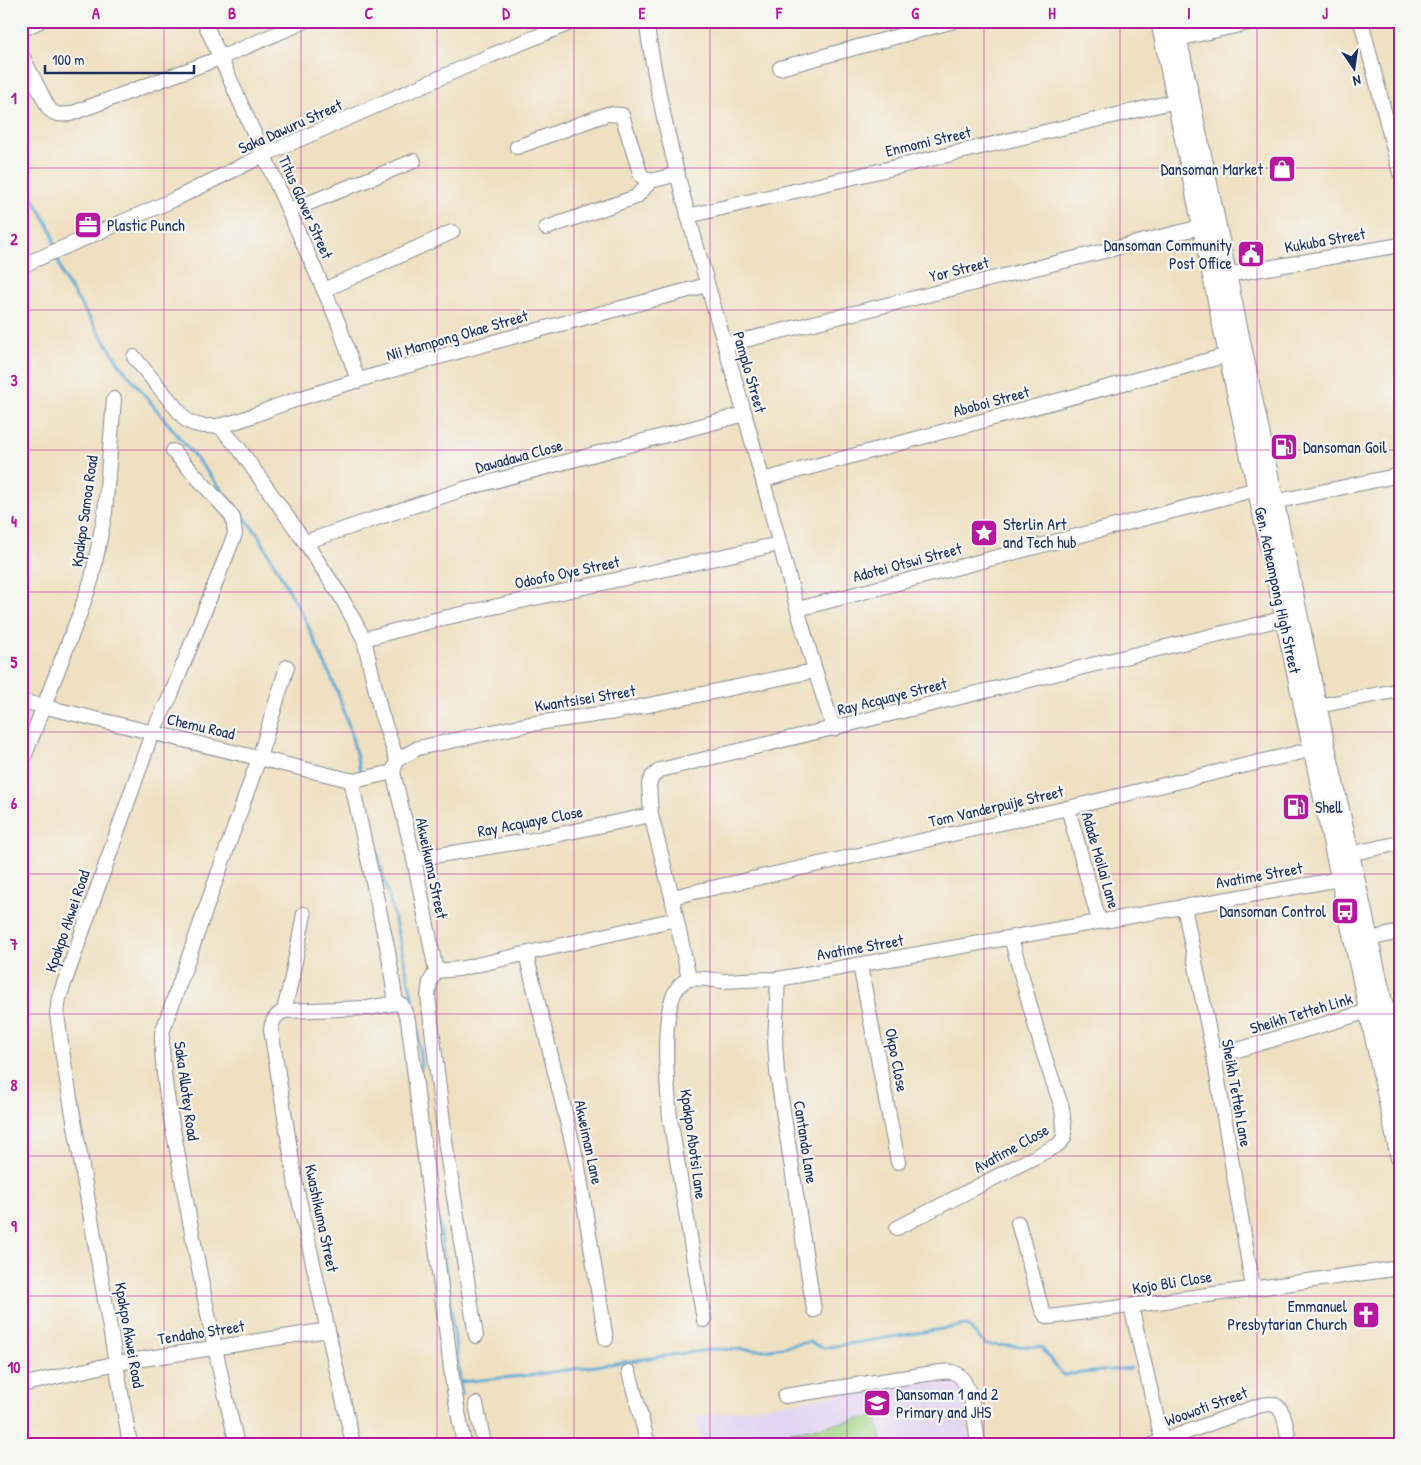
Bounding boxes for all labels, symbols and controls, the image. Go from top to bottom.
text: A [92,2,100,24]
text: B [228,2,236,24]
text: C [365,2,374,24]
text: D [502,2,510,24]
text: E [638,2,646,24]
text: F [775,2,783,24]
text: G [911,2,919,24]
text: H [1048,2,1056,24]
text: I [1187,2,1191,24]
text: J [1322,2,1328,24]
scale bar [45,42,194,74]
north arrow [1328,42,1378,92]
text: 100 m [52,49,85,70]
text: N [1351,71,1363,91]
text: 1 [11,87,17,109]
street label: Saka Dawuru Street [235,93,346,159]
street label: Enmomi Street [883,120,973,162]
street label: Titus Glover Street [273,152,339,263]
shop icon: Dansoman Market [1267,154,1297,184]
place label: Dansoman Market [1161,158,1263,180]
office icon: Plastic Punch [73,210,103,240]
place label: Plastic Punch [107,214,185,236]
street label: Kukuba Street [1283,222,1368,258]
text: 2 [10,228,18,250]
place label: Dansoman Community Post Office [1104,234,1233,274]
public building icon: Dansoman Community Post Office [1236,239,1266,269]
street label: Yor Street [927,251,992,287]
street label: Nii Mampong Okae Street [384,304,531,366]
street label: Pamplo Street [728,329,772,416]
text: 3 [10,369,18,391]
street label: Aboboi Street [950,380,1032,422]
fuel station icon: Dansoman Goil [1269,432,1299,462]
street label: Dawadawa Close [473,434,566,478]
place label: Dansoman Goil [1303,436,1387,458]
street label: Kpakpo Samoa Road [65,454,103,568]
street label: Gen. Acheampong High Street [1250,505,1307,676]
text: 4 [11,510,17,532]
place label: Sterlin Art and Tech hub [1003,513,1077,553]
place icon: Sterlin Art and Tech hub [969,518,999,548]
street label: Adotei Otswi Street [850,537,964,587]
street label: Odoofo Oye Street [512,550,622,594]
text: 5 [11,651,18,673]
street label: Ray Acquaye Street [835,672,950,720]
street label: Kwantsisei Street [533,679,637,717]
street label: Chemu Road [165,708,237,744]
street label: Tom Vanderpuije Street [926,780,1066,832]
text: 6 [11,792,18,814]
fuel station icon: Shell [1281,792,1311,822]
place label: Shell [1315,796,1342,818]
street label: Ray Acquaye Close [475,800,585,842]
street label: Adade Moilai Lane [1077,809,1125,912]
street label: Akweikuma Street [411,815,454,921]
street label: Avatime Street [1214,856,1305,893]
street label: Kpakpo Akwei Road [39,867,95,975]
bus stop icon: Dansoman Control [1330,896,1360,926]
place label: Dansoman Control [1219,900,1327,922]
street label: Avatime Street [815,928,906,965]
text: 7 [9,933,18,955]
street label: Sheikh Tetteh Link [1247,987,1355,1039]
street label: Okpo Close [880,1026,914,1094]
street label: Sheikh Tetteh Lane [1217,1038,1257,1149]
street label: Saka Allotey Road [169,1040,205,1142]
text: 8 [11,1074,18,1096]
street label: Kpakpo Abotsi Lane [675,1088,713,1201]
street label: Akweiman Lane [569,1098,609,1187]
street label: Cantando Lane [789,1099,823,1186]
street label: Avatime Close [970,1118,1053,1178]
street label: Kwashikuma Street [300,1162,344,1274]
text: 9 [11,1215,17,1237]
street label: Kojo Bli Close [1131,1265,1214,1299]
street label: Kpakpo Akwei Road [110,1280,150,1390]
place label: Emmanuel Presbytarian Church [1228,1295,1348,1335]
church icon: Emmanuel Presbytarian Church [1351,1300,1381,1330]
street label: Tendaho Street [156,1314,247,1350]
text: 10 [8,1356,20,1378]
street label: Woowoti Street [1162,1381,1251,1431]
place label: Dansoman 1 and 2 Primary and JHS [896,1383,999,1423]
school or university icon: Dansoman 1 and 2 Primary and JHS [862,1388,892,1418]

